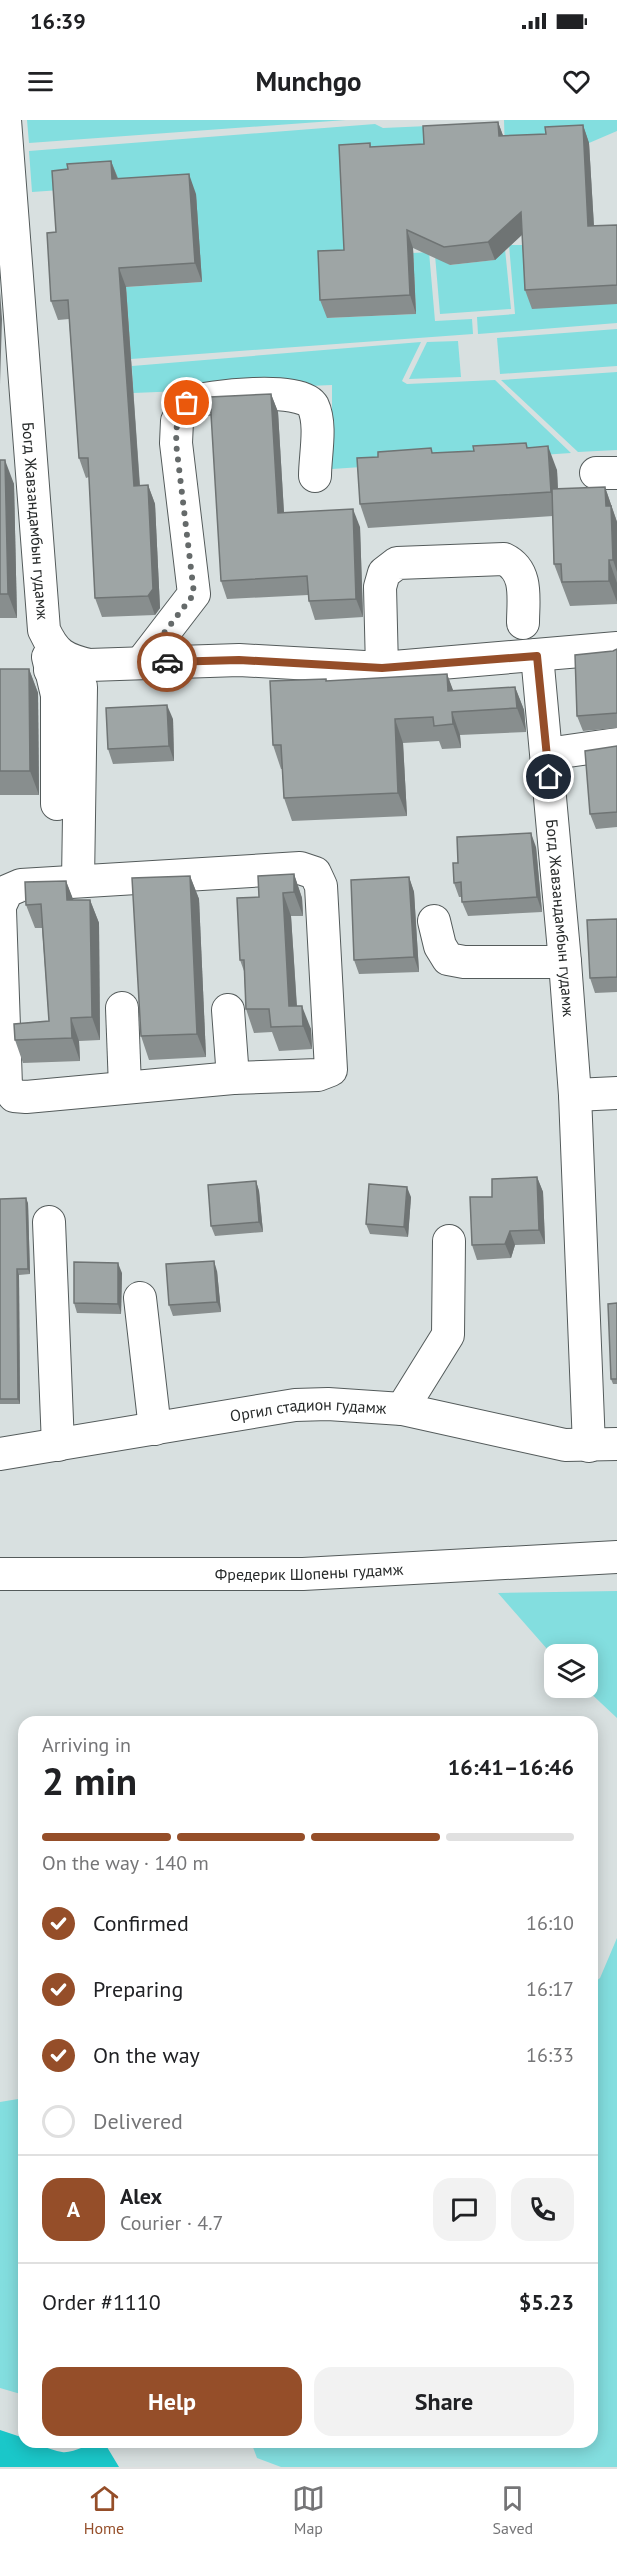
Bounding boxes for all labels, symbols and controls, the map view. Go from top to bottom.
text: 16:39 [30,7,86,35]
text: Munchgo [255,64,362,98]
icon: menu [24,65,57,98]
icon: heart [560,65,593,98]
pin [161,377,212,428]
icon: bag [170,386,203,419]
street label: Богд Жавзандамбын гудамж [18,421,53,621]
courier [137,632,197,692]
icon: car [151,646,184,679]
pin [523,751,574,802]
icon: home [532,760,565,793]
street label: Богд Жавзандамбын гудамж [542,818,579,1018]
street label: Оргил стадион гудамж [229,1394,388,1426]
street label: Фредерик Шопены гудамж [215,1559,404,1584]
map controls [544,1644,598,1698]
button: layers [544,1644,598,1698]
text: Arriving in [42,1732,131,1758]
text: 16:41–16:46 [448,1753,574,1781]
text: 2 min [42,1755,137,1806]
text: On the way · 140 m [42,1850,209,1876]
icon: check [42,1907,75,1940]
text: Confirmed [93,1909,189,1937]
text: 16:10 [526,1910,574,1936]
icon: check [42,1973,75,2006]
text: Preparing [93,1975,183,2003]
text: 16:17 [526,1976,574,2002]
icon: check [42,2039,75,2072]
text: On the way [93,2041,200,2069]
text: 16:33 [526,2042,574,2068]
text: Delivered [93,2107,183,2135]
button: chat [433,2178,496,2241]
button: phone [511,2178,574,2241]
text: Alex [120,2182,162,2210]
text: A [67,2195,80,2223]
text: Courier · 4.7 [120,2210,223,2236]
text: Order #1110 [42,2288,161,2316]
text: $5.23 [519,2288,574,2316]
button: Help [42,2367,302,2436]
button: Share [314,2367,574,2436]
tab: Home [84,2482,124,2538]
tab: Map [292,2482,325,2538]
tab: Saved [492,2482,533,2538]

